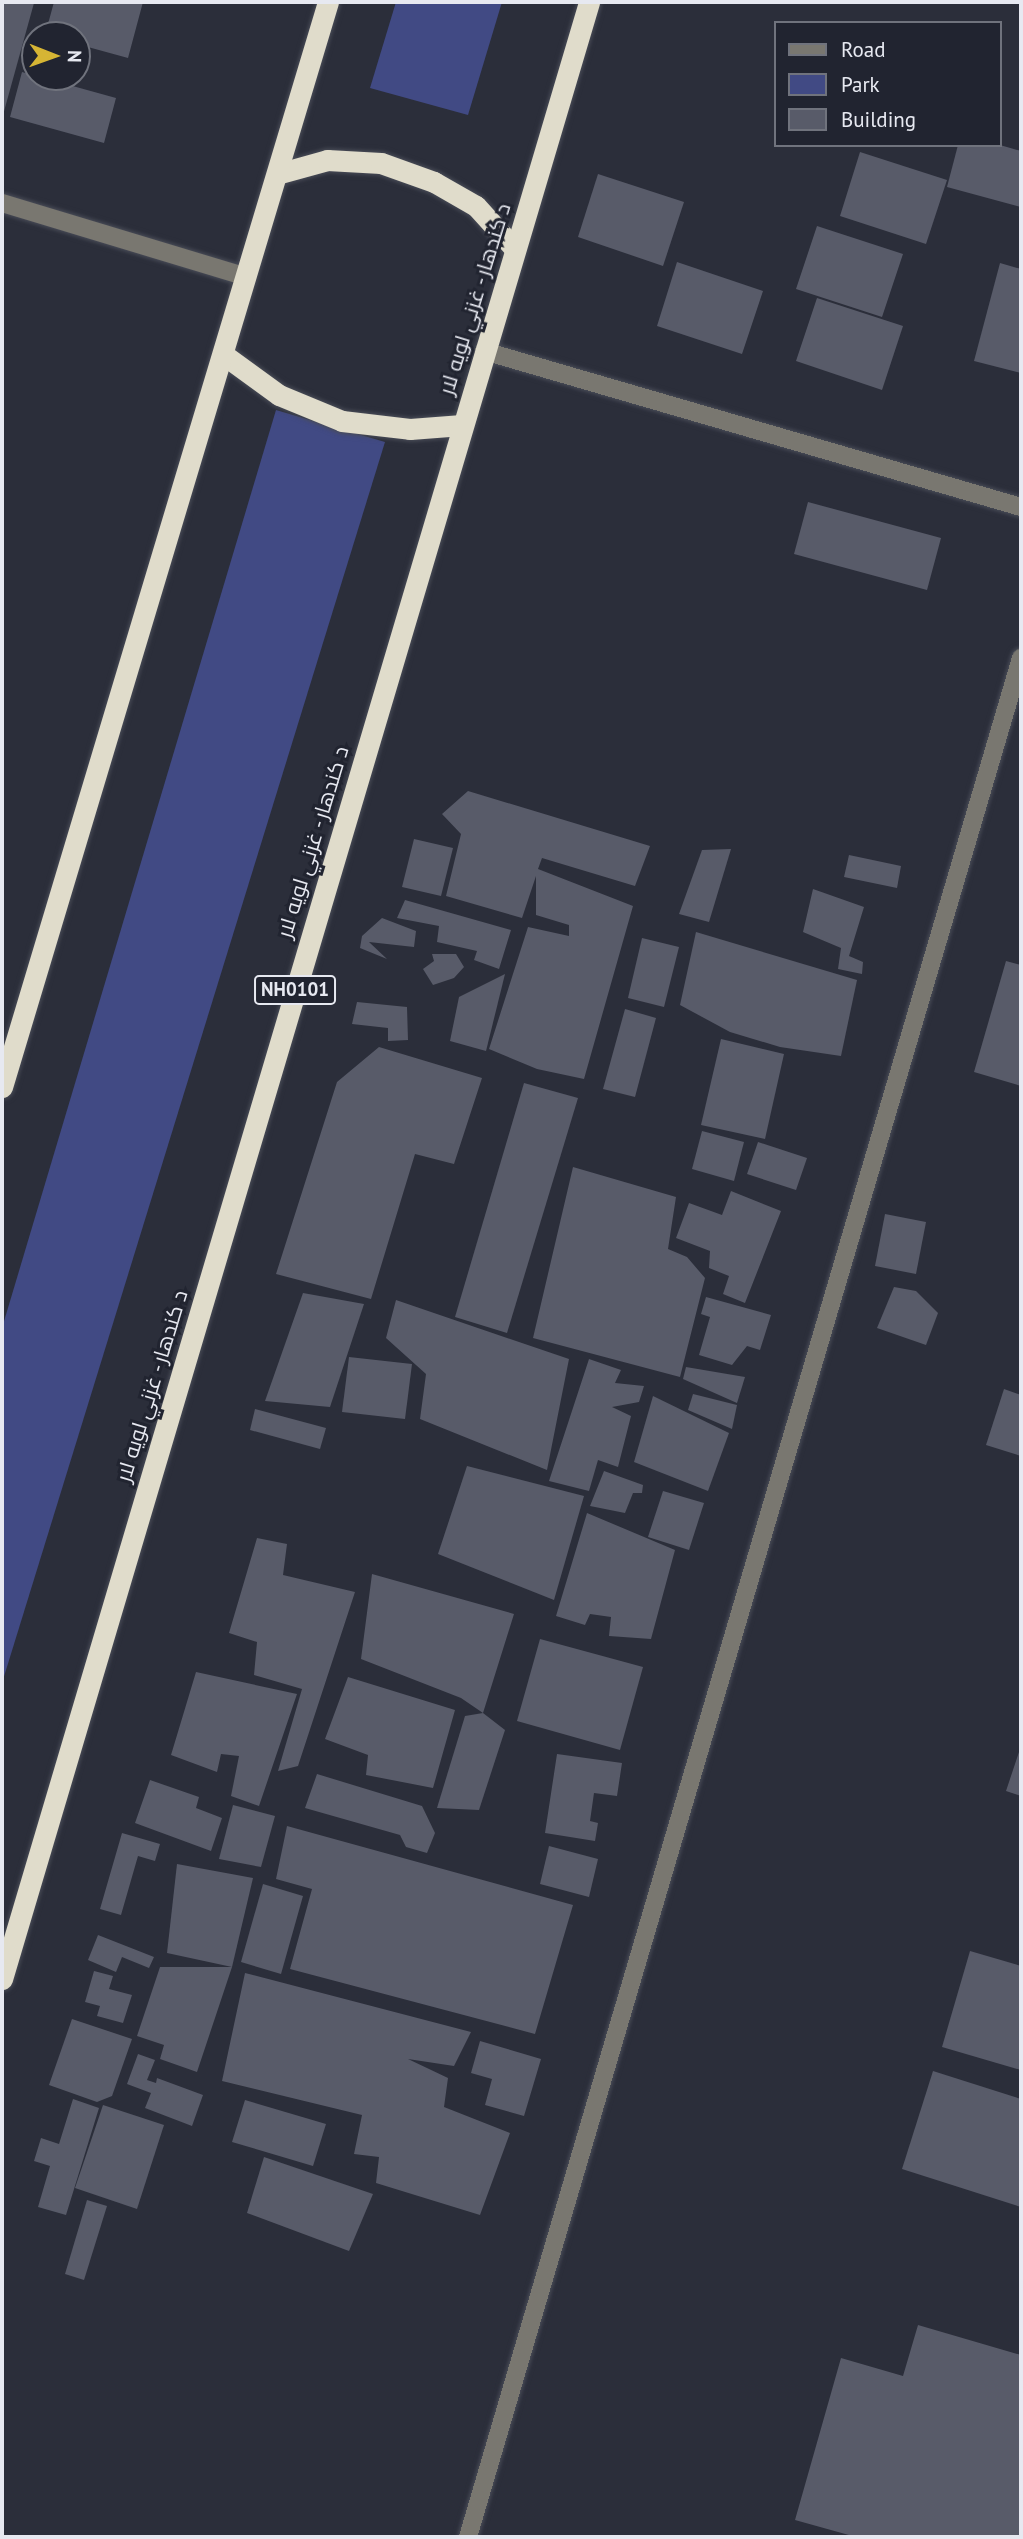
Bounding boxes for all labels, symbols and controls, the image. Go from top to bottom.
north arrow [21,21,91,91]
legend [774,21,1002,147]
text: Road [841,36,885,63]
text: N [63,50,87,63]
text: Park [841,71,880,98]
text: Building [841,106,916,133]
street label: د کندهار - غزني لويه لار [433,199,517,399]
street label: د کندهار - غزني لويه لار [271,742,355,942]
road number: NH0101 [253,974,337,1006]
street label: د کندهار - غزني لويه لار [110,1286,194,1486]

